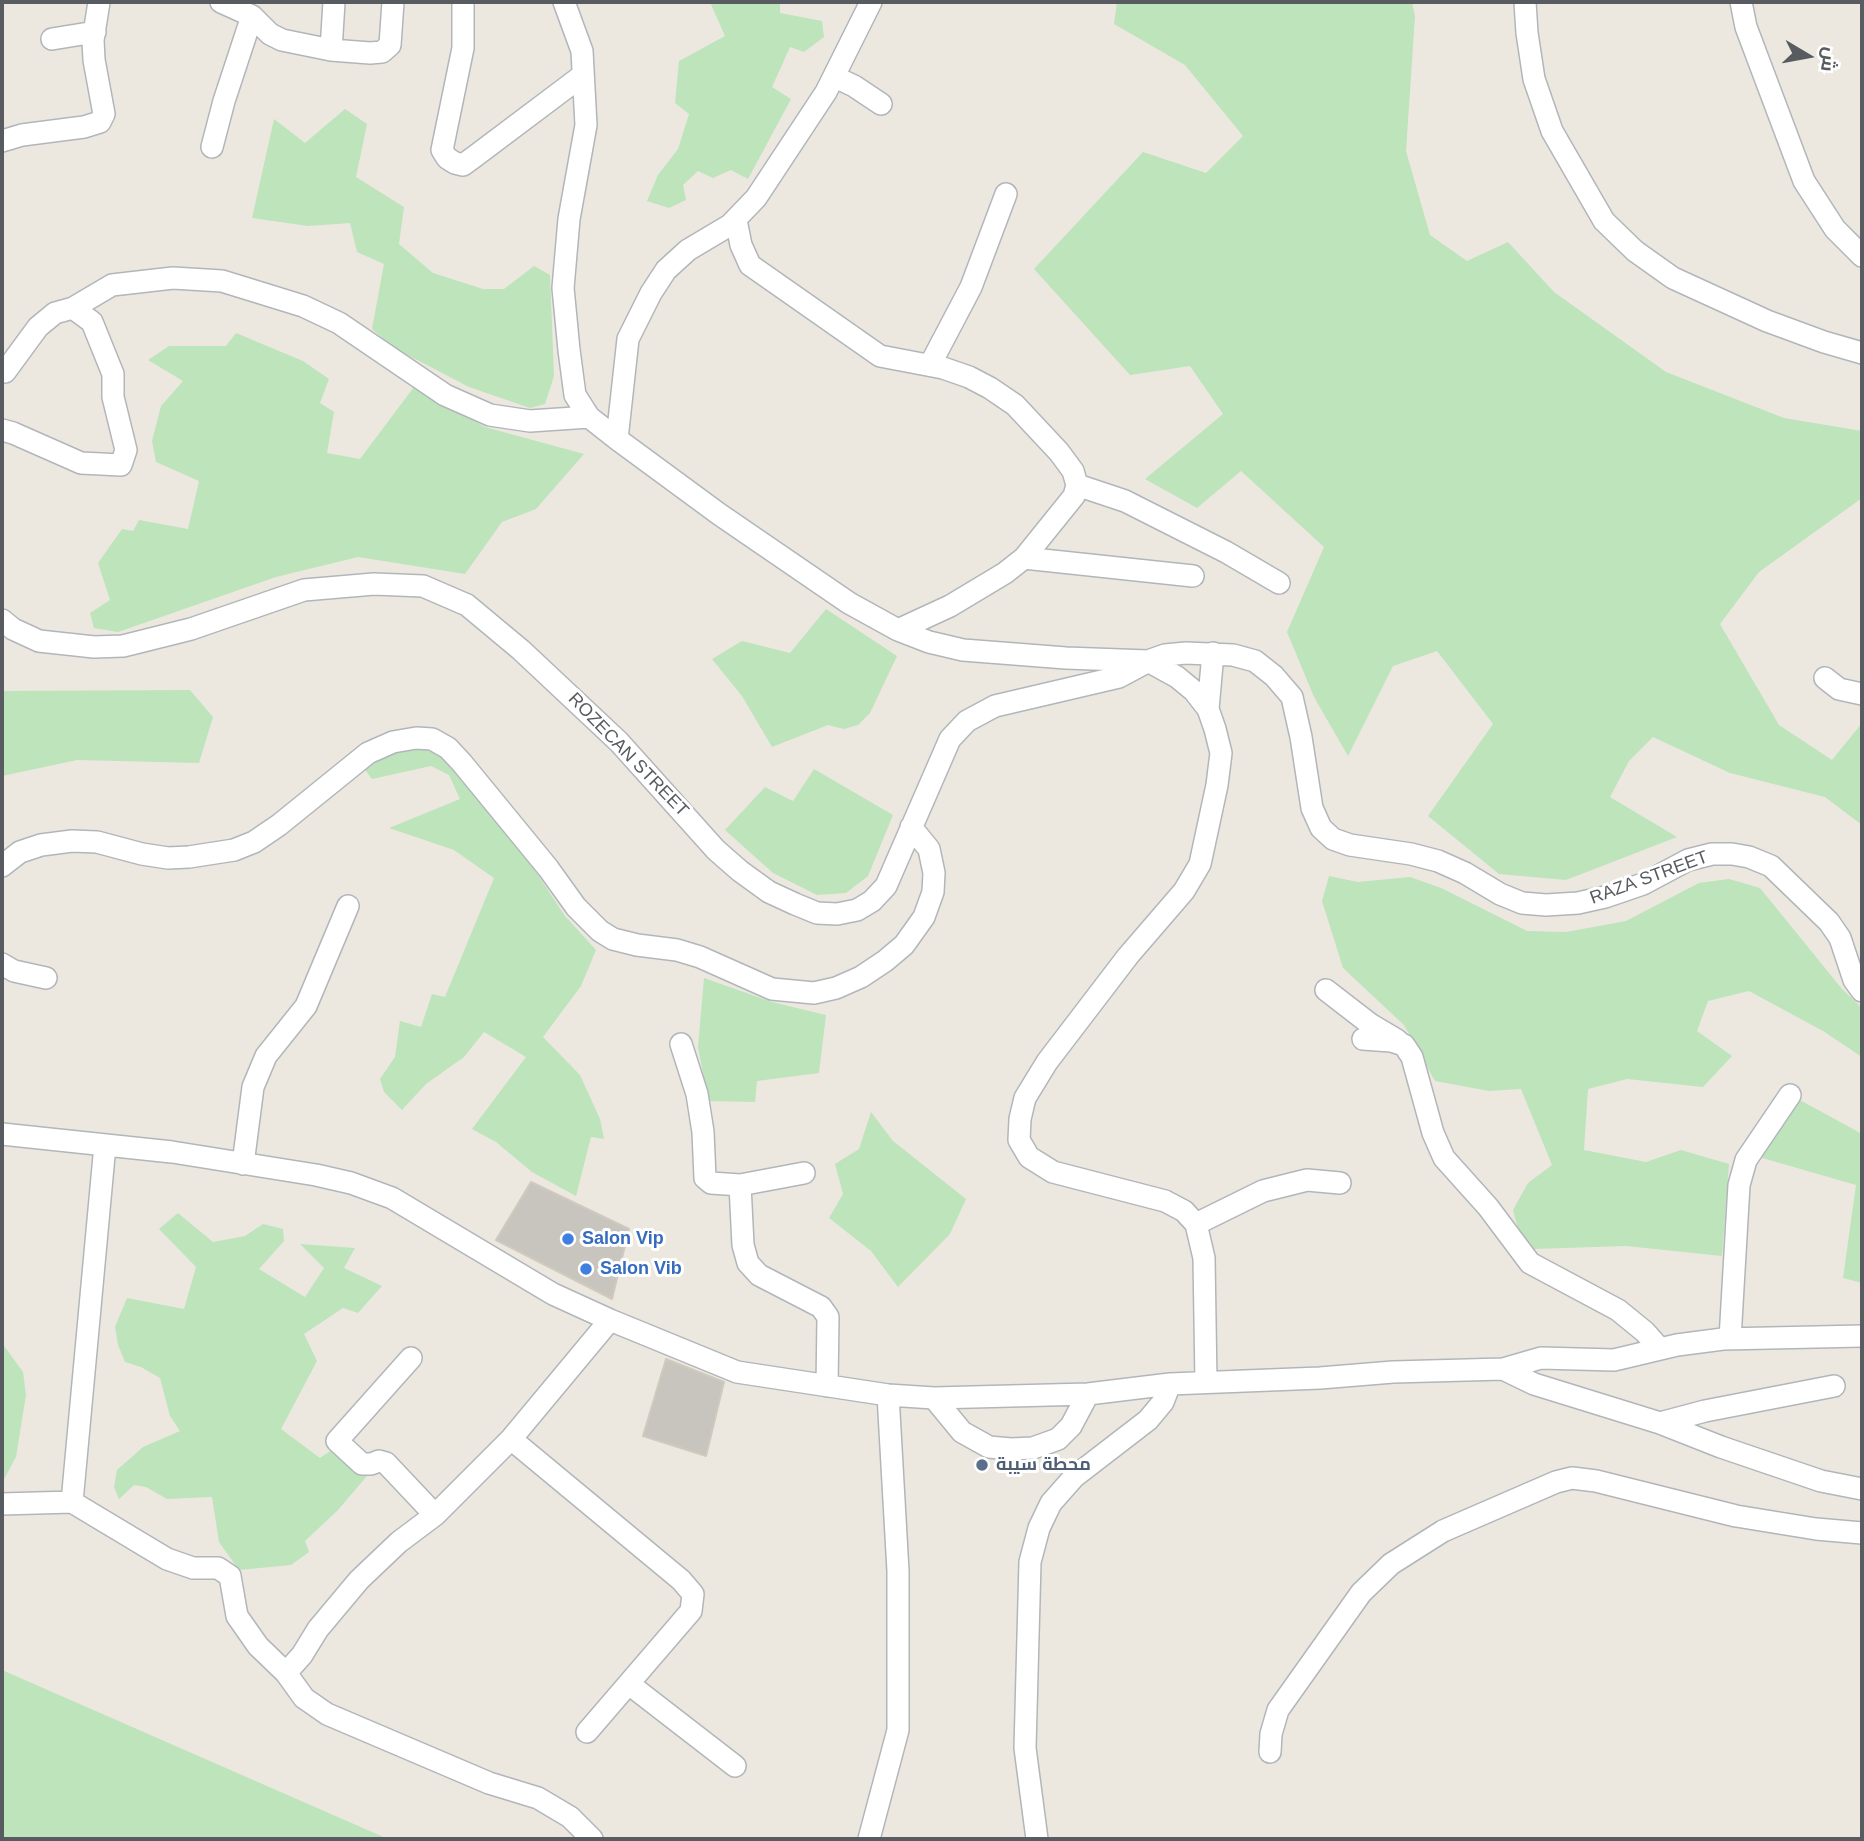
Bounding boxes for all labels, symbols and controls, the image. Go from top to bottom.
north arrow [1773,21,1843,91]
text: ش [1817,46,1842,74]
street label: ROZECAN STREET [563,689,693,821]
street label: RAZA STREET [1587,847,1711,909]
place label: Salon Vip [582,1228,664,1250]
marker: Salon Vip [560,1231,576,1247]
place label: Salon Vib [600,1258,682,1280]
marker: Salon Vib [578,1261,594,1277]
place label: محطة سيبة [996,1454,1091,1476]
marker: محطة سيبة [974,1457,990,1473]

